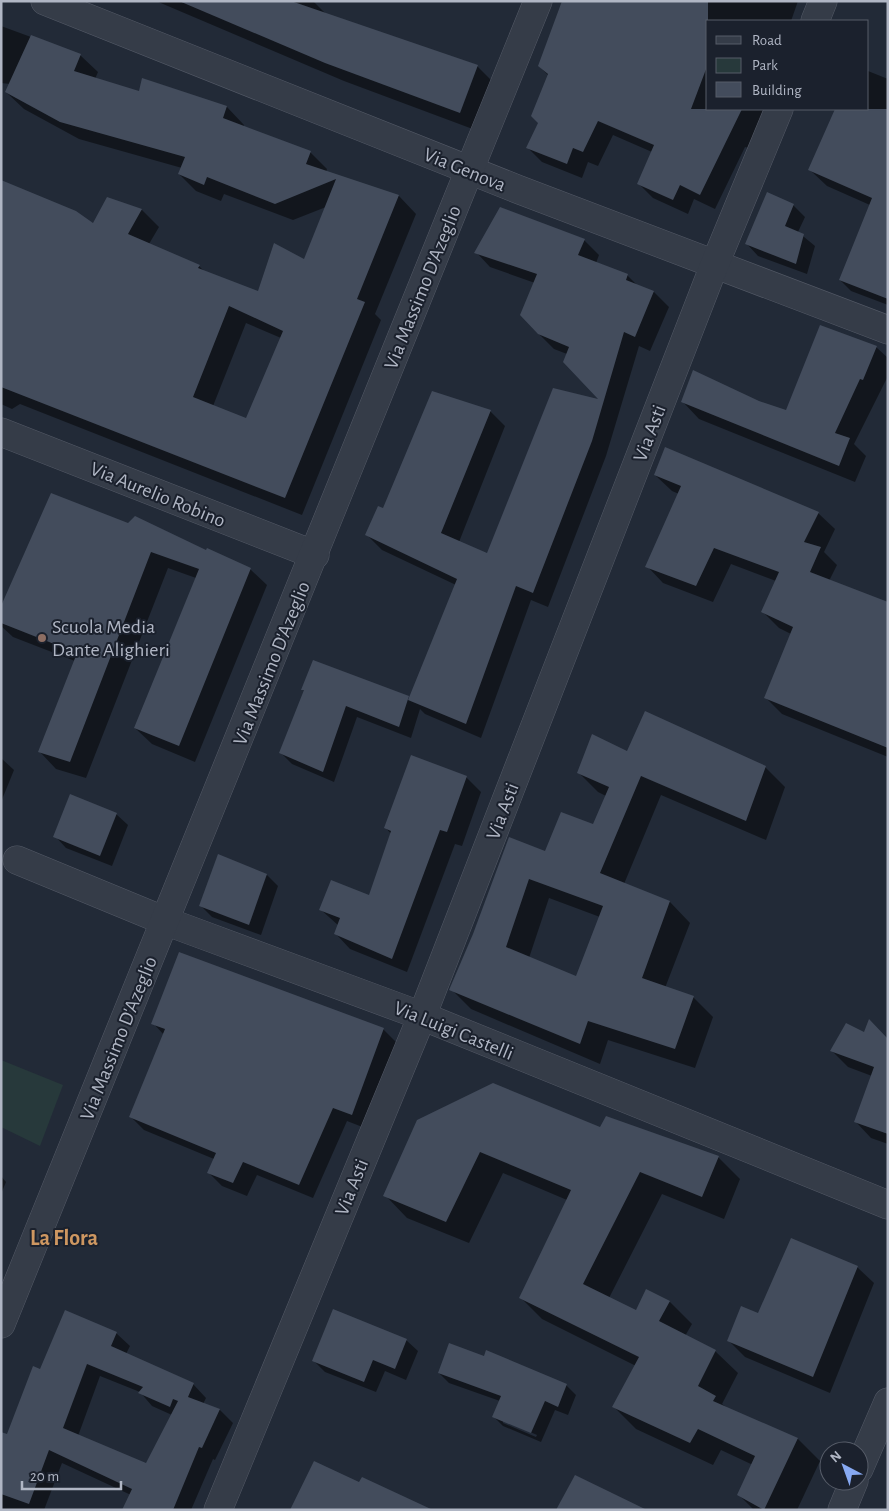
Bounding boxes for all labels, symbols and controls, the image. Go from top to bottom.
legend [706,20,869,110]
text: Road [752,33,782,48]
text: Park [752,58,778,73]
text: Building [752,83,802,98]
street label: Via Genova [421,144,509,195]
street label: Via Massimo D'Azeglio [381,203,465,372]
street label: Via Asti [630,402,670,464]
street label: Via Aurelio Robino [87,459,228,531]
street label: Via Massimo D'Azeglio [230,579,314,748]
place label: Scuola Media Dante Alighieri [52,617,170,660]
marker: Scuola Media Dante Alighieri [36,632,48,644]
street label: Via Asti [483,780,523,842]
street label: Via Massimo D'Azeglio [77,954,161,1123]
street label: Via Luigi Castelli [391,998,516,1064]
street label: Via Asti [332,1156,372,1218]
district label: La Flora [30,1227,99,1249]
north arrow [819,1441,869,1491]
text: N [828,1448,844,1465]
scale bar [22,1458,121,1490]
text: 20 m [30,1469,59,1484]

